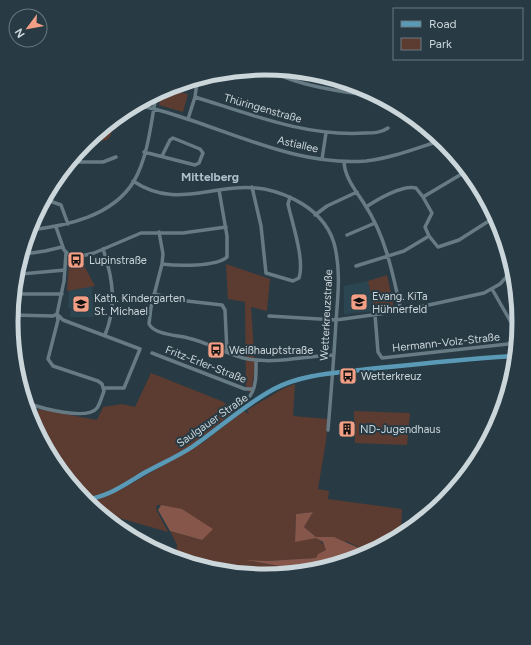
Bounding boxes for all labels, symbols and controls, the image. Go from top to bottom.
north arrow [8,8,48,48]
legend [393,8,523,60]
text: Road [429,17,457,31]
text: N [12,26,28,40]
text: Park [429,37,452,51]
street label: Thüringenstraße [223,91,303,126]
street label: Astiallee [276,133,320,156]
district label: Mittelberg [181,170,239,184]
bus stop icon: Lupinstraße [66,250,86,270]
place label: Lupinstraße [89,254,147,267]
street label: Wetterkreuzstraße [318,269,335,361]
place label: Evang. KiTa Hühnerfeld [372,290,428,316]
place label: Kath. Kindergarten St. Michael [94,292,185,318]
school or university icon: Evang. KiTa Hühnerfeld [349,292,369,312]
school or university icon: Kath. Kindergarten St. Michael [71,294,91,314]
street label: Hermann-Volz-Straße [392,330,501,355]
bus stop icon: Weißhauptstraße [206,340,226,360]
street label: Fritz-Erler-Straße [163,343,248,386]
place label: Weißhauptstraße [229,344,313,357]
bus stop icon: Wetterkreuz [338,366,358,386]
place label: Wetterkreuz [361,370,422,383]
street label: Saulgauer Straße [174,391,250,450]
building icon: ND-Jugendhaus [337,419,357,439]
place label: ND-Jugendhaus [360,423,441,436]

